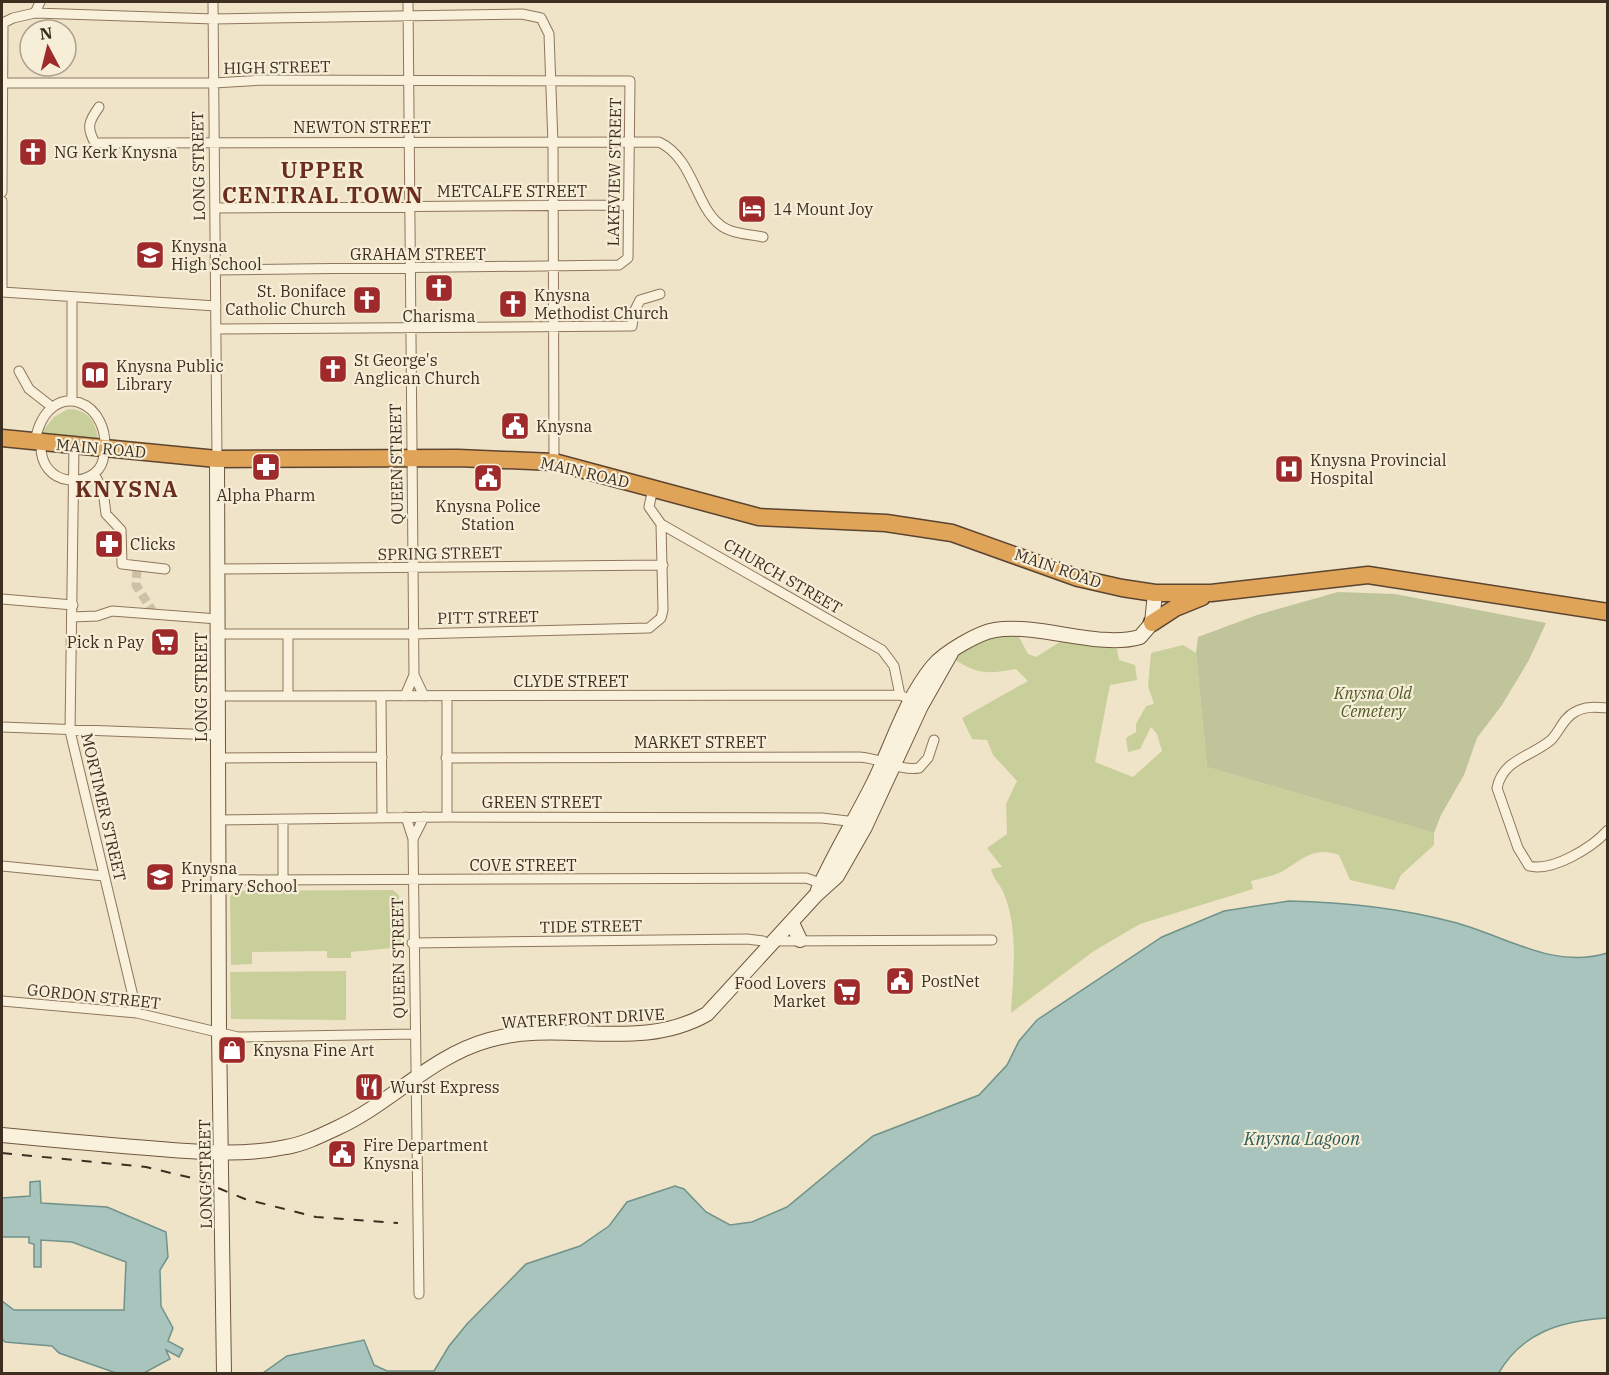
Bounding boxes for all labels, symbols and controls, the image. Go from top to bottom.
north arrow [18,18,78,78]
text: N [39,22,54,44]
street label: HIGH STREET [223,56,331,78]
street label: LAKEVIEW STREET [603,97,625,247]
street label: LONG STREET [187,111,209,221]
street label: NEWTON STREET [293,117,431,137]
church icon: NG Kerk Knysna [17,136,49,168]
place label: NG Kerk Knysna [54,142,178,162]
district label: UPPER CENTRAL TOWN [222,155,424,209]
street label: METCALFE STREET [437,181,587,201]
hotel icon: 14 Mount Joy [736,193,768,225]
place label: 14 Mount Joy [773,199,873,219]
place label: Knysna High School [171,236,262,274]
school or university icon: Knysna High School [134,239,166,271]
street label: GRAHAM STREET [350,244,486,264]
church icon: Charisma [423,272,455,304]
place label: St. Boniface Catholic Church [225,281,346,319]
church icon: St. Boniface Catholic Church [351,284,383,316]
place label: Knysna Methodist Church [534,285,669,323]
church icon: Knysna Methodist Church [497,288,529,320]
place label: Charisma [402,306,476,326]
place label: St George's Anglican Church [354,350,480,388]
church icon: St George's Anglican Church [317,353,349,385]
place label: Knysna Public Library [116,356,224,394]
library icon: Knysna Public Library [79,359,111,391]
street label: QUEEN STREET [385,403,407,525]
public building icon: Knysna [499,410,531,442]
place label: Knysna [536,416,593,436]
street label: MAIN ROAD [55,434,147,462]
place label: Knysna Provincial Hospital [1310,450,1447,488]
pharmacy icon: Alpha Pharm [250,451,282,483]
street label: MAIN ROAD [539,452,631,492]
hospital icon: Knysna Provincial Hospital [1273,453,1305,485]
public building icon: Knysna Police Station [472,462,504,494]
district label: KNYSNA [75,474,179,503]
place label: Alpha Pharm [217,485,315,505]
place label: Knysna Police Station [435,496,541,534]
pharmacy icon: Clicks [93,528,125,560]
place label: Clicks [130,534,176,554]
street label: CHURCH STREET [720,534,846,618]
street label: SPRING STREET [377,542,503,564]
street label: MAIN ROAD [1012,544,1104,592]
street label: PITT STREET [437,606,539,628]
supermarket icon: Pick n Pay [149,626,181,658]
place label: Pick n Pay [67,632,144,652]
street label: LONG STREET [191,632,211,742]
street label: CLYDE STREET [513,671,629,691]
park label: Knysna Old Cemetery [1333,683,1412,721]
street label: MORTIMER STREET [77,731,131,883]
street label: MARKET STREET [634,732,766,752]
street label: GREEN STREET [482,792,602,812]
street label: COVE STREET [469,855,577,875]
place label: Knysna Primary School [181,858,298,896]
school or university icon: Knysna Primary School [144,861,176,893]
street label: QUEEN STREET [387,897,409,1019]
street label: TIDE STREET [540,915,642,937]
public building icon: PostNet [884,965,916,997]
place label: PostNet [921,971,980,991]
place label: Food Lovers Market [735,973,826,1011]
supermarket icon: Food Lovers Market [831,976,863,1008]
street label: GORDON STREET [26,979,162,1013]
street label: WATERFRONT DRIVE [501,1004,665,1032]
shop icon: Knysna Fine Art [216,1034,248,1066]
place label: Knysna Fine Art [253,1040,374,1060]
restaurant icon: Wurst Express [353,1071,385,1103]
place label: Wurst Express [390,1077,500,1097]
street label: LONG STREET [194,1119,216,1229]
water label: Knysna Lagoon [1243,1127,1361,1150]
place label: Fire Department Knysna [363,1135,489,1173]
public building icon: Fire Department Knysna [326,1138,358,1170]

